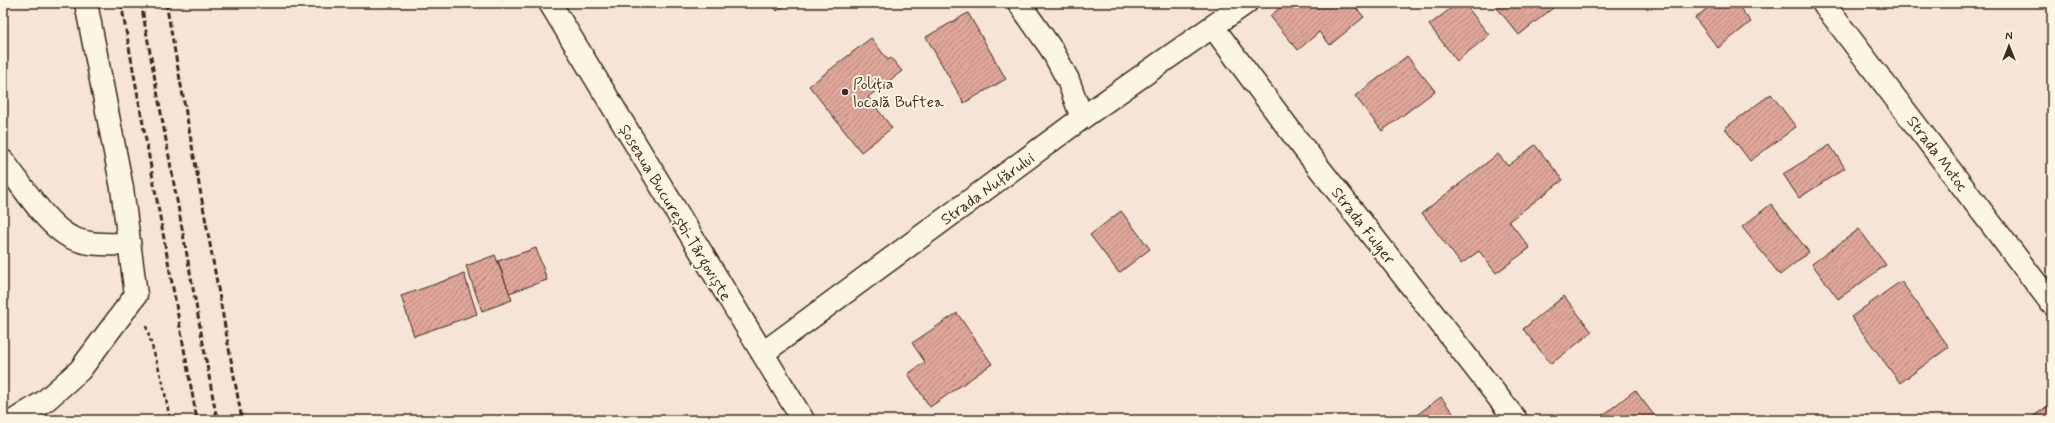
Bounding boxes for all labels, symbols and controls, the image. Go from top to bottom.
north arrow [1989,26,2029,66]
text: N [2005,30,2013,44]
place label: Poliția locală Buftea [853,74,944,113]
marker: Poliția locală Buftea [840,87,850,97]
street label: Strada Motoc [1901,112,1973,197]
street label: Șoseaua București-Târgoviște [613,121,736,306]
street label: Strada Nufărului [937,148,1039,230]
street label: Strada Fulger [1326,183,1400,269]

